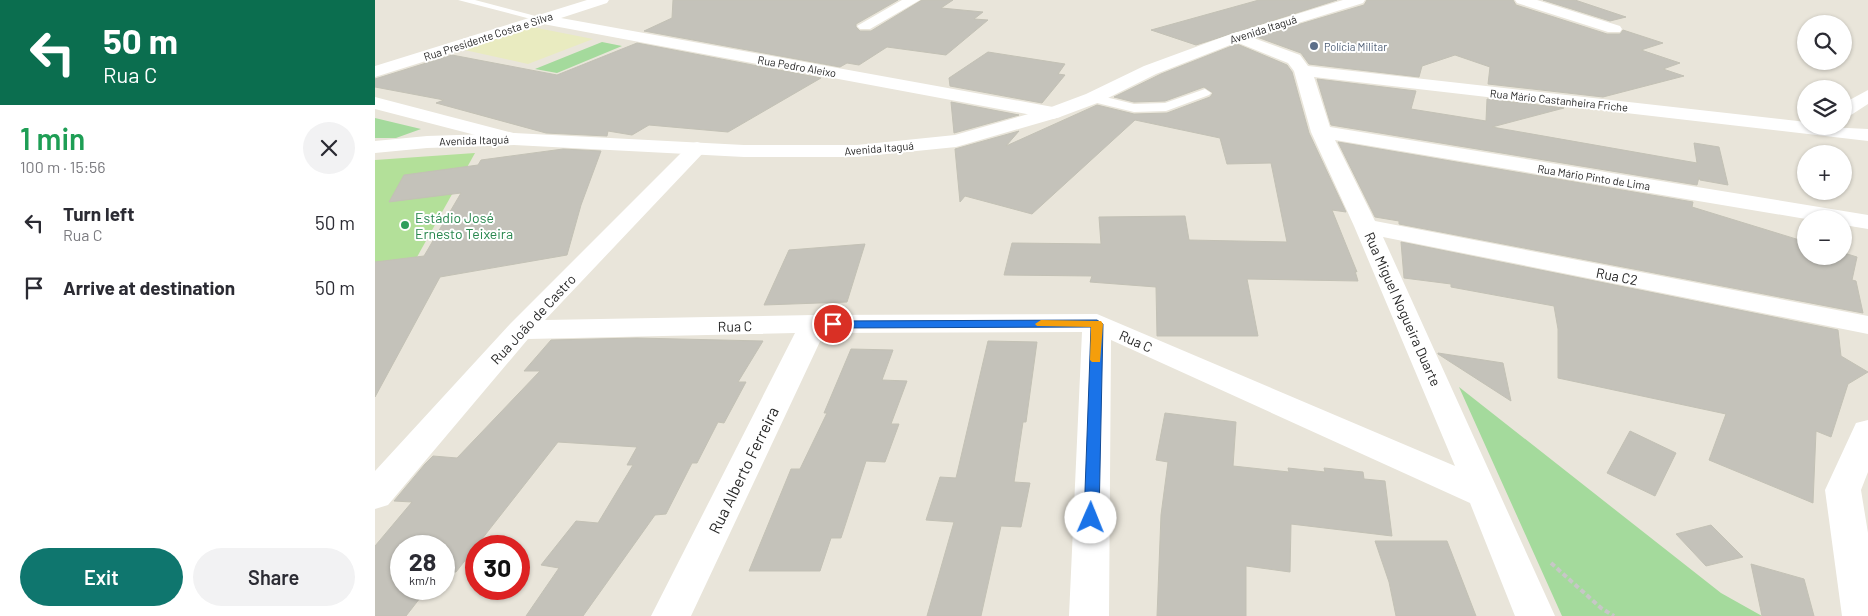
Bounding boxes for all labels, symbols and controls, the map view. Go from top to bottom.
street label: Rua Presidente Costa e Silva [422,9,554,63]
street label: Avenida Itaguá [1228,12,1298,46]
map controls [1797,15,1852,265]
button: search [1797,15,1852,70]
text: 50 m [103,19,178,61]
icon: left [20,20,85,85]
marker: Polícia Militar [1308,40,1320,52]
place label: Polícia Militar [1324,40,1387,53]
street label: Rua Pedro Aleixo [757,53,837,79]
text: Rua C [103,61,157,87]
button: layers [1797,80,1852,135]
street label: Rua Mário Castanheira Friche [1489,86,1629,114]
text: 1 min [20,120,85,156]
button: close [303,122,355,174]
street label: Avenida Itaguá [439,132,509,148]
street label: Avenida Itaguá [844,138,914,158]
button: + [1797,145,1852,200]
text: 100 m · 15:56 [20,157,106,176]
street label: Rua Mário Pinto de Lima [1537,162,1651,192]
text: Turn left [63,202,134,225]
icon: left [20,209,48,237]
place label: Estádio José Ernesto Teixeira [415,209,513,242]
button: − [1797,210,1852,265]
text: 50 m [315,211,355,234]
marker: Estádio José Ernesto Teixeira [399,219,411,231]
text: Rua C [63,225,102,244]
street label: Rua Miguel Nogueira Duarte [1361,229,1445,389]
street label: Rua C2 [1595,264,1639,288]
street label: Rua João de Castro [487,270,579,368]
icon: arrive [20,274,48,302]
text: Arrive at destination [63,276,235,299]
text: 50 m [315,276,355,299]
pin [812,303,854,345]
icon: arrive [819,310,847,338]
street label: Rua C [718,317,752,335]
street label: Rua C [1117,326,1155,356]
street label: Rua Alberto Ferreira [704,403,782,537]
position arrow [1064,491,1116,543]
speed limit sign: 30 [465,535,530,600]
text: 28 [409,546,436,576]
button: Exit [20,548,183,606]
button: Share [193,548,355,606]
text: km/h [409,573,436,587]

